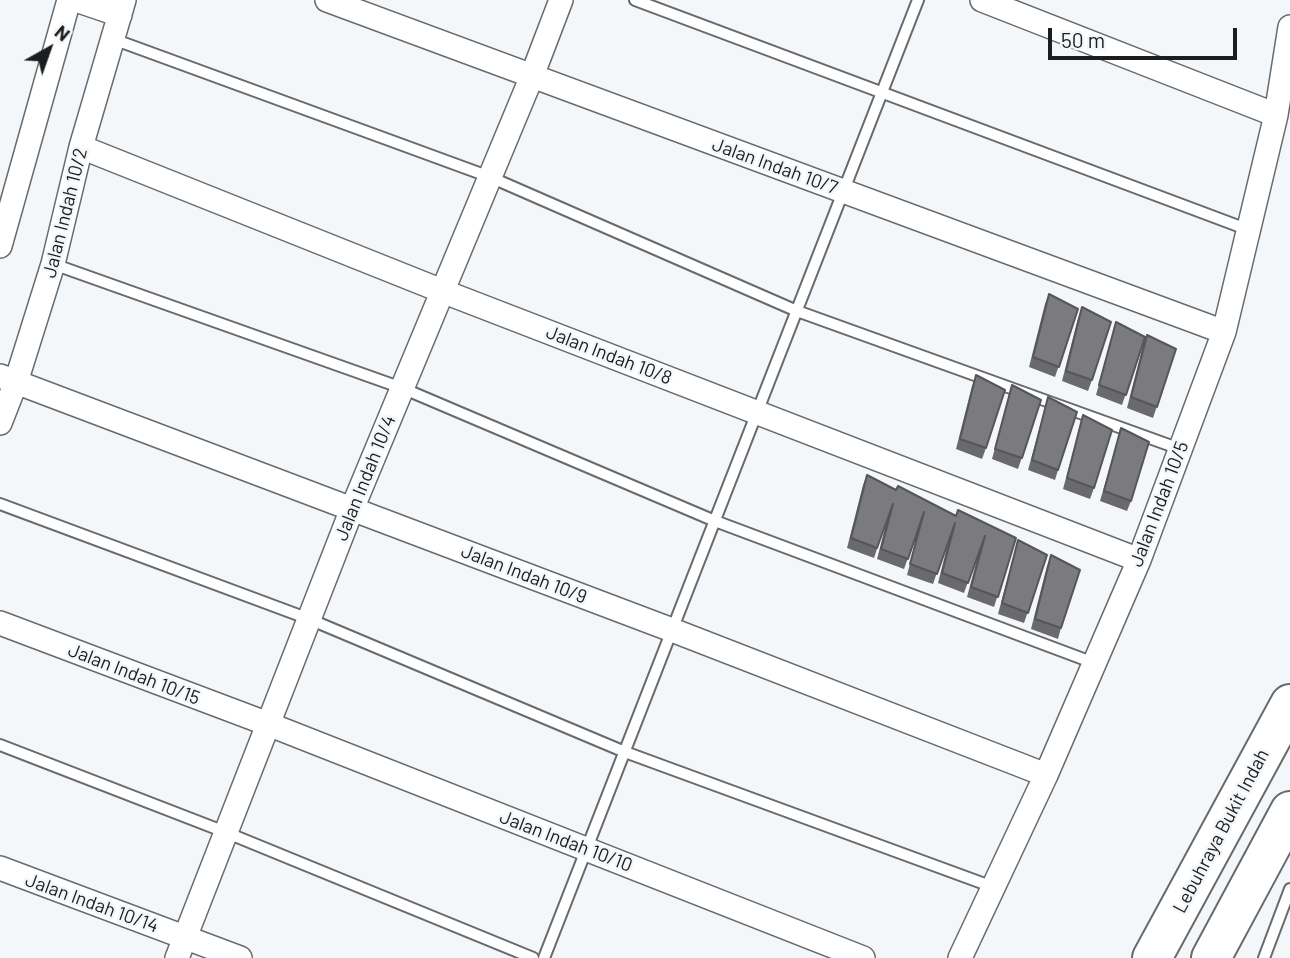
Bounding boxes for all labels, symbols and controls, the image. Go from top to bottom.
north arrow [14,14,84,84]
scale bar [1052,14,1241,58]
text: N [51,20,75,45]
text: 50 m [1061,27,1105,52]
street label: Jalan Indah 10/7 [709,133,841,199]
street label: Jalan Indah 10/2 [38,146,92,280]
street label: Jalan Indah 10/8 [543,321,675,389]
street label: Jalan Indah 10/4 [329,412,401,544]
street label: Jalan Indah 10/5 [1125,438,1193,570]
street label: Jalan Indah 10/9 [458,540,590,608]
street label: Jalan Indah 10/15 [65,638,203,710]
street label: Lebuhraya Bukit Indah [1168,745,1274,917]
street label: Jalan Indah 10/10 [496,805,636,877]
street label: Jalan Indah 10/14 [22,868,162,938]

